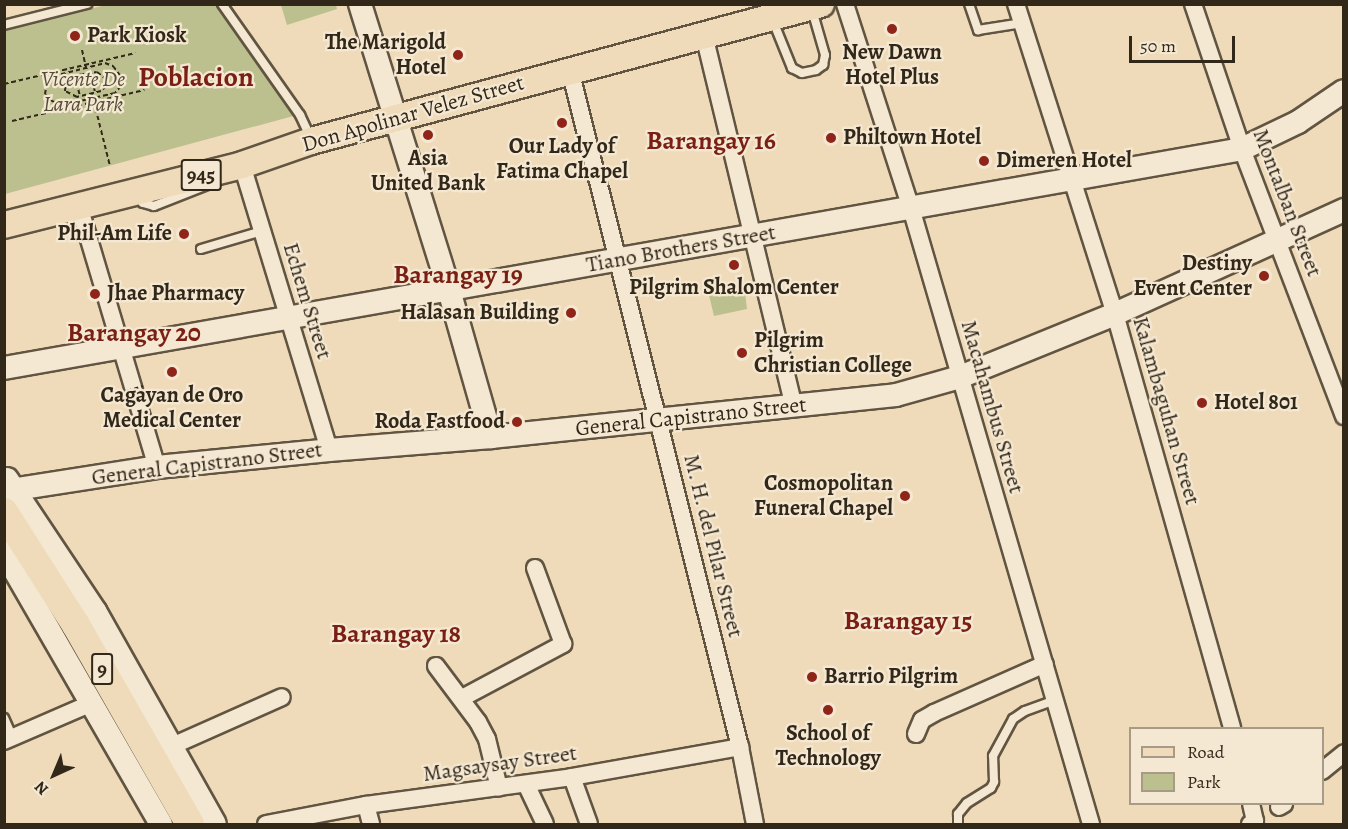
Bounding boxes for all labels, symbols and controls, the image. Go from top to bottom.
marker: New Dawn Hotel Plus [885,22,899,36]
place label: Park Kiosk [87,23,186,49]
scale bar [1132,24,1238,62]
marker: Park Kiosk [68,29,82,43]
place label: The Marigold Hotel [325,29,446,80]
text: 50 m [1140,34,1176,58]
place label: New Dawn Hotel Plus [842,39,942,90]
marker: The Marigold Hotel [451,48,465,62]
district label: Poblacion [138,60,254,94]
park label: Vicente De Lara Park [41,66,125,118]
street label: Don Apolinar Velez Street [299,70,527,158]
marker: Our Lady of Fatima Chapel [555,116,569,130]
district label: Barangay 16 [646,125,776,157]
place label: Philtown Hotel [843,125,981,151]
street label: Montalban Street [1247,125,1327,281]
marker: Asia United Bank [421,128,435,142]
marker: Philtown Hotel [824,131,838,145]
place label: Our Lady of Fatima Chapel [496,133,628,184]
place label: Asia United Bank [371,145,485,196]
place label: Dimeren Hotel [996,148,1132,174]
marker: Dimeren Hotel [977,154,991,168]
road number: 945 [180,157,222,193]
street label: Tiano Brothers Street [584,219,778,279]
place label: Phil-Am Life [57,221,172,247]
marker: Phil-Am Life [177,227,191,241]
street label: Echem Street [277,240,337,362]
place label: Destiny Event Center [1133,250,1252,302]
marker: Pilgrim Shalom Center [727,258,741,272]
district label: Barangay 19 [393,259,523,291]
marker: Destiny Event Center [1257,269,1271,283]
place label: Pilgrim Shalom Center [629,275,839,301]
place label: Jhae Pharmacy [107,281,244,307]
marker: Jhae Pharmacy [88,287,102,301]
place label: Halasan Building [400,300,559,326]
marker: Halasan Building [564,306,578,320]
street label: Kalambaguhan Street [1126,314,1206,508]
district label: Barangay 20 [67,317,201,349]
street label: Macahambus Street [955,317,1029,497]
place label: Pilgrim Christian College [754,327,912,378]
marker: Pilgrim Christian College [735,346,749,360]
marker: Cagayan de Oro Medical Center [165,365,179,379]
place label: Cagayan de Oro Medical Center [101,382,243,434]
place label: Hotel 801 [1214,390,1298,416]
street label: General Capistrano Street [574,392,808,442]
marker: Hotel 801 [1195,396,1209,410]
place label: Roda Fastfood [374,409,505,435]
marker: Roda Fastfood [510,415,524,429]
street label: General Capistrano Street [90,437,324,491]
street label: M. H. del Pilar Street [677,451,749,641]
place label: Cosmopolitan Funeral Chapel [754,470,893,522]
marker: Cosmopolitan Funeral Chapel [898,489,912,503]
district label: Barangay 15 [844,605,972,637]
district label: Barangay 18 [331,618,461,650]
road number: 9 [90,651,114,687]
place label: Barrio Pilgrim [824,664,958,690]
marker: Barrio Pilgrim [805,670,819,684]
marker: School of Technology [821,703,835,717]
place label: School of Technology [775,720,881,772]
legend [1129,727,1324,805]
street label: Magsaysay Street [421,740,579,788]
text: Road [1187,740,1224,764]
north arrow [24,745,84,805]
text: Park [1187,770,1221,794]
text: N [30,776,53,800]

